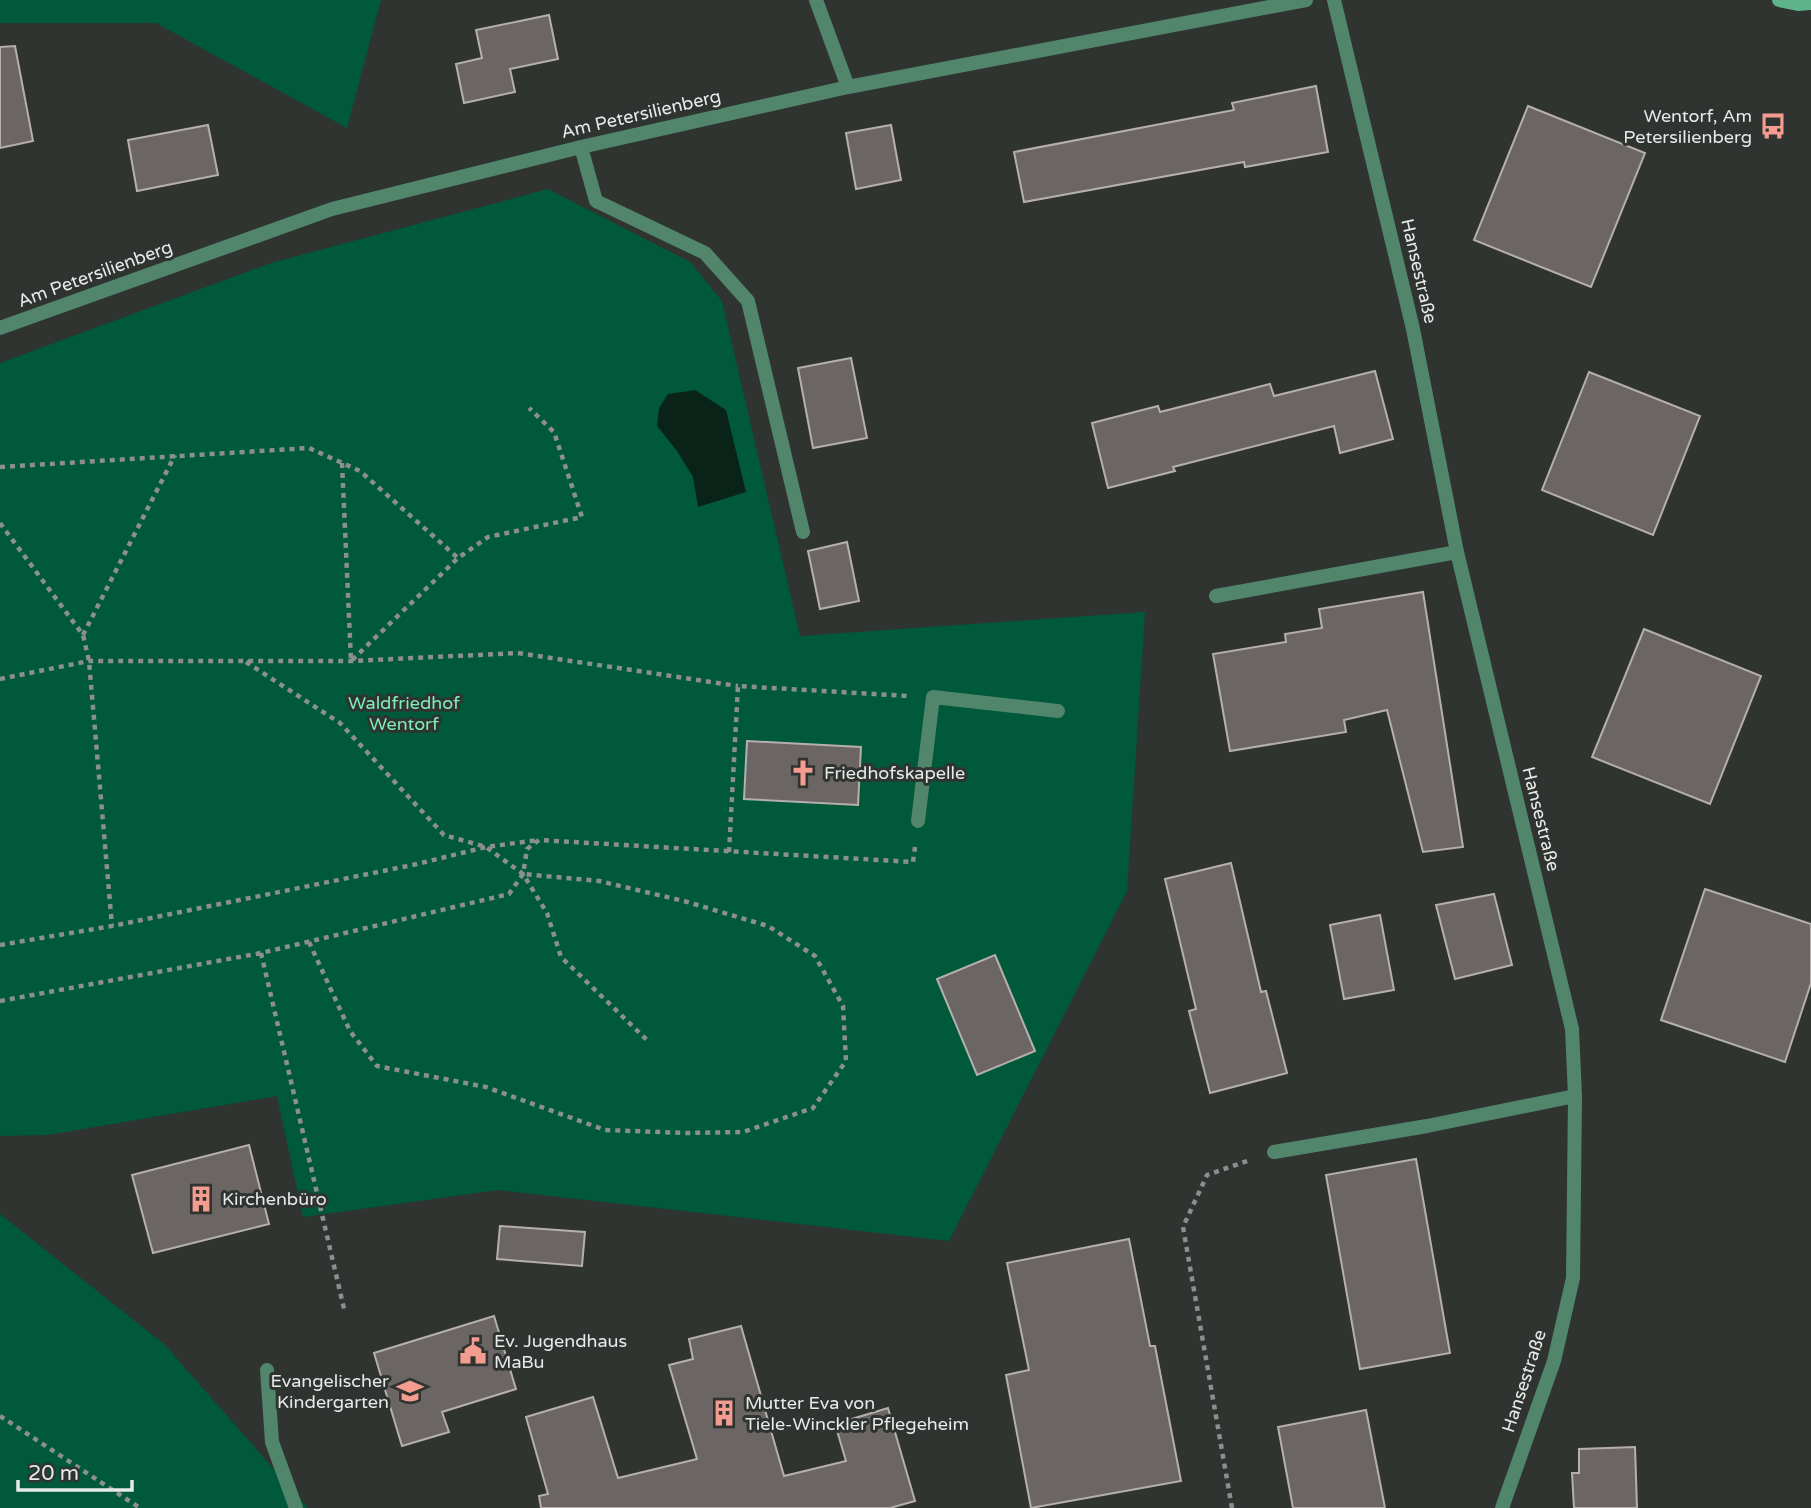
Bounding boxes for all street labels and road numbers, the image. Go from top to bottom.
street label: Am Petersilienberg [559,85,723,143]
street label: Hansestraße [1396,216,1442,326]
street label: Am Petersilienberg [15,236,175,312]
street label: Hansestraße [1517,764,1565,874]
street label: Hansestraße [1497,1327,1551,1435]

